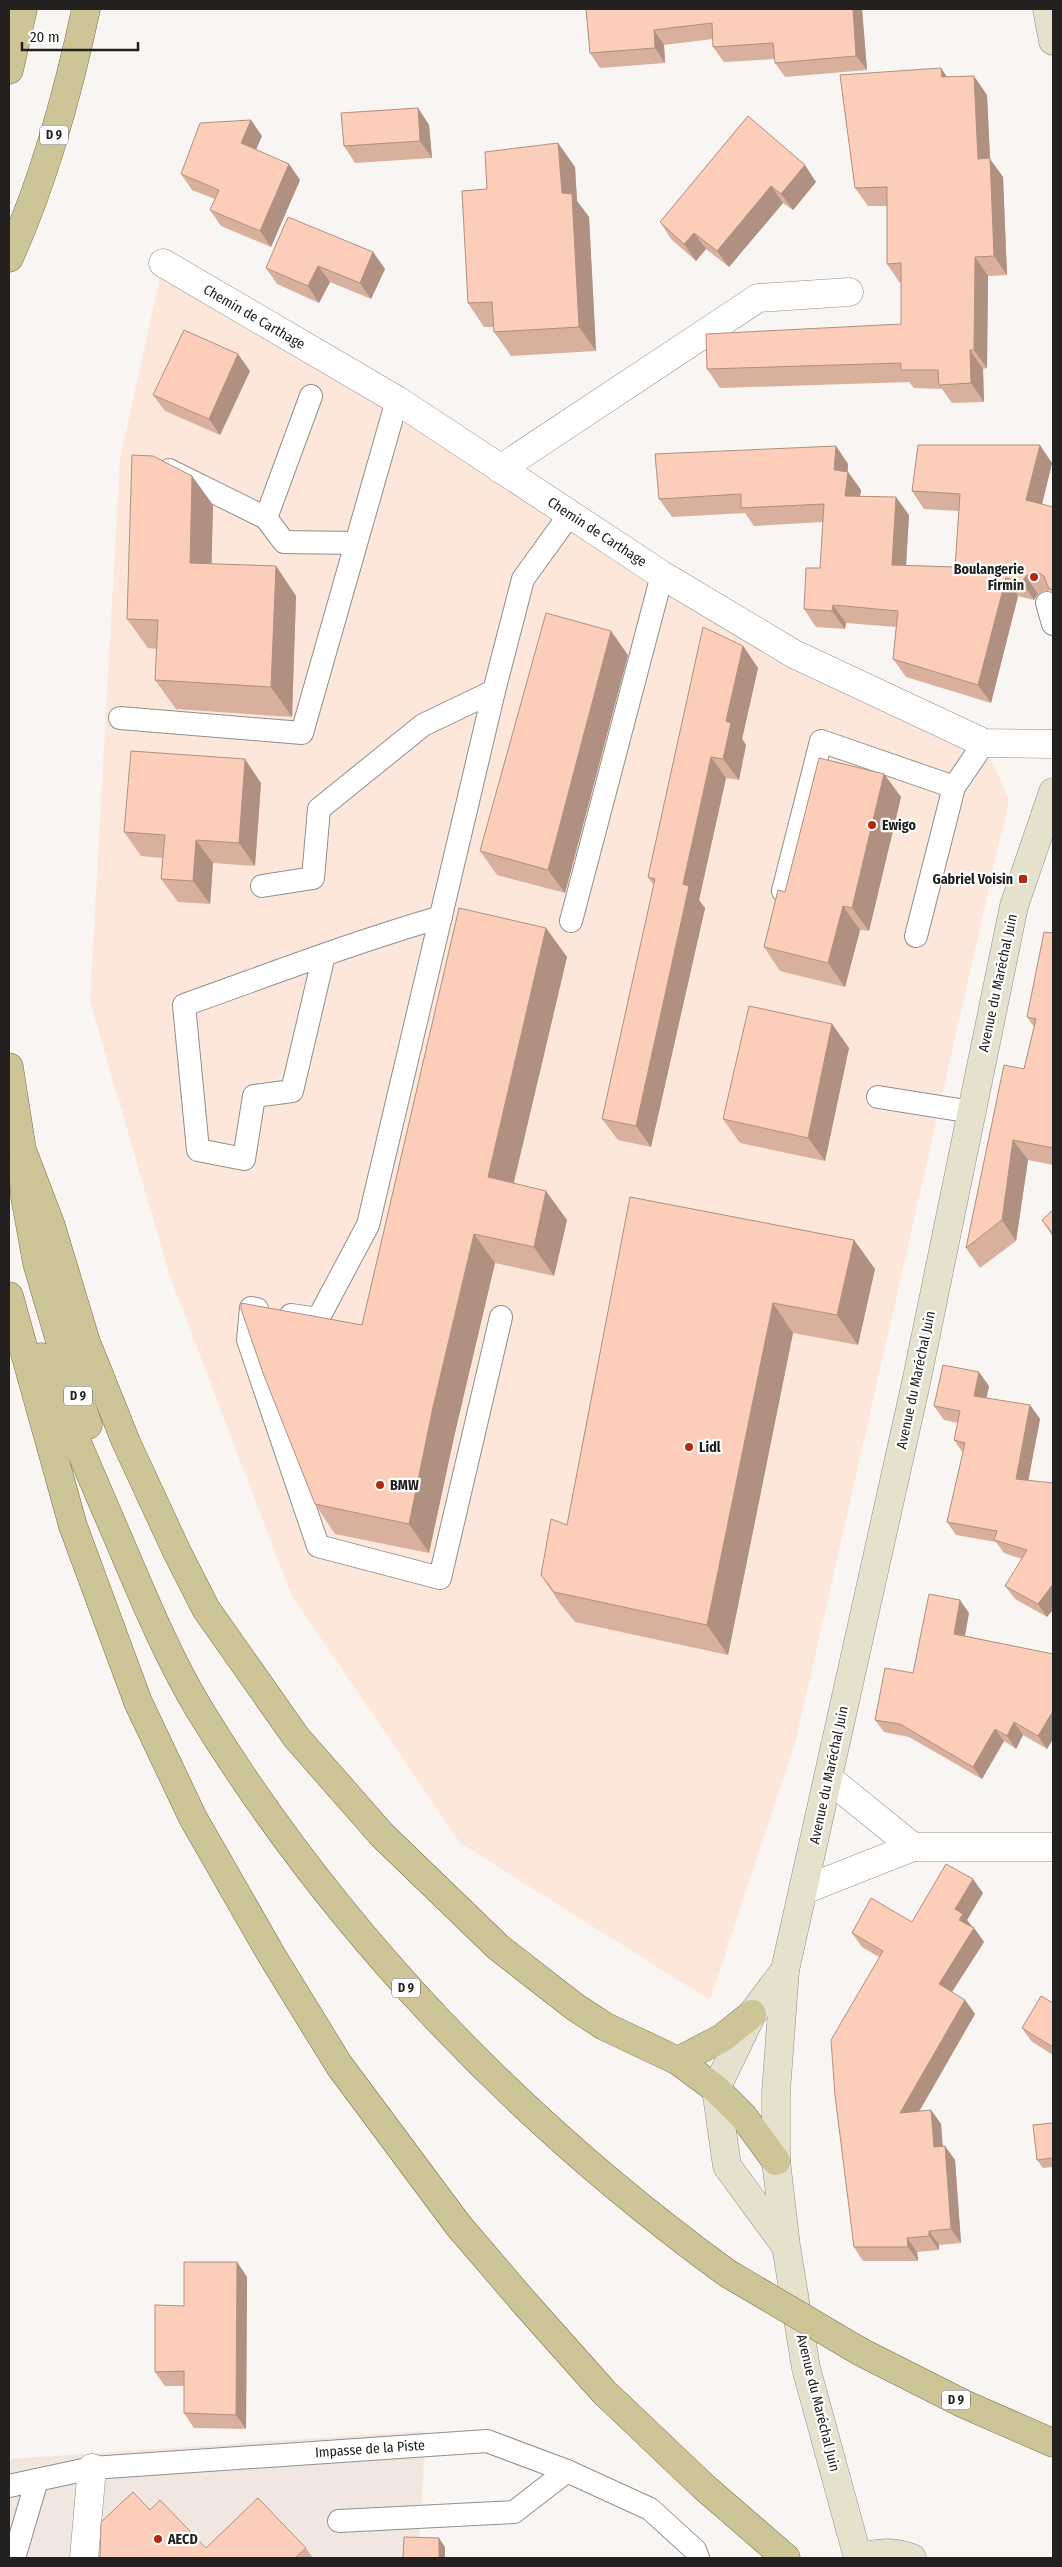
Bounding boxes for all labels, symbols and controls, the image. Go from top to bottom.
scale bar [22,20,139,52]
text: 20 m [30,28,60,46]
road number: D 9 [40,126,68,144]
street label: Chemin de Carthage [200,281,308,353]
street label: Chemin de Carthage [544,494,650,570]
place label: Boulangerie Firmin [954,561,1024,594]
marker: Boulangerie Firmin [1028,571,1040,583]
place label: Ewigo [882,817,916,834]
marker: Ewigo [866,819,878,831]
place label: Gabriel Voisin [932,871,1013,888]
marker: Gabriel Voisin [1017,873,1029,885]
street label: Avenue du Maréchal Juin [975,912,1021,1054]
street label: Avenue du Maréchal Juin [893,1309,939,1451]
road number: D 9 [64,1386,92,1405]
place label: Lidl [699,1439,721,1456]
marker: Lidl [683,1441,695,1453]
place label: BMW [390,1477,419,1494]
marker: BMW [374,1479,386,1491]
street label: Avenue du Maréchal Juin [806,1704,852,1846]
road number: D 9 [392,1979,420,1998]
street label: Avenue du Maréchal Juin [793,2333,843,2473]
road number: D 9 [942,2390,970,2410]
street label: Impasse de la Piste [314,2437,426,2461]
place label: AECD [167,2531,198,2548]
marker: AECD [152,2533,164,2545]

